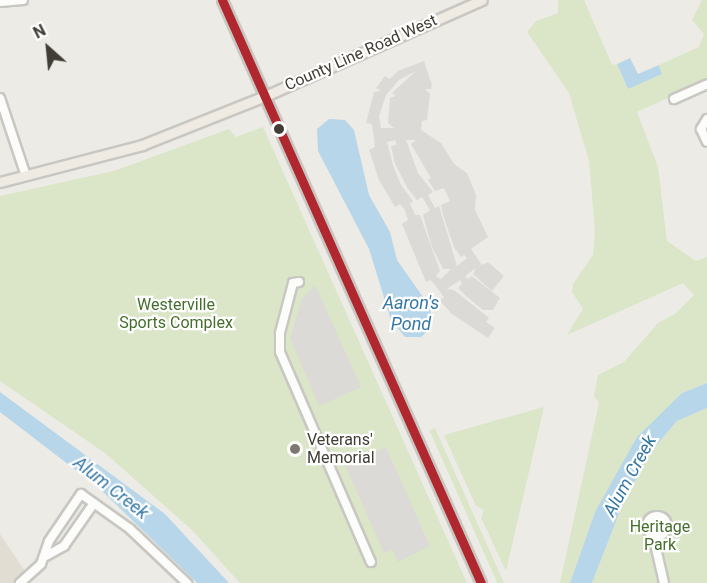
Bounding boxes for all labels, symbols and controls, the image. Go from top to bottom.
street label: County Line Road West [282,11,440,95]
north arrow [18,18,78,78]
text: N [30,20,49,43]
unlabelled marker [273,123,285,135]
water label: Aaron's Pond [383,293,439,336]
park label: Westerville Sports Complex [119,295,233,333]
place label: Veterans' Memorial [307,430,375,468]
water label: Alum Creek [599,432,661,520]
marker: Veterans' Memorial [288,442,302,456]
water label: Alum Creek [69,452,153,524]
park label: Heritage Park [630,517,690,555]

